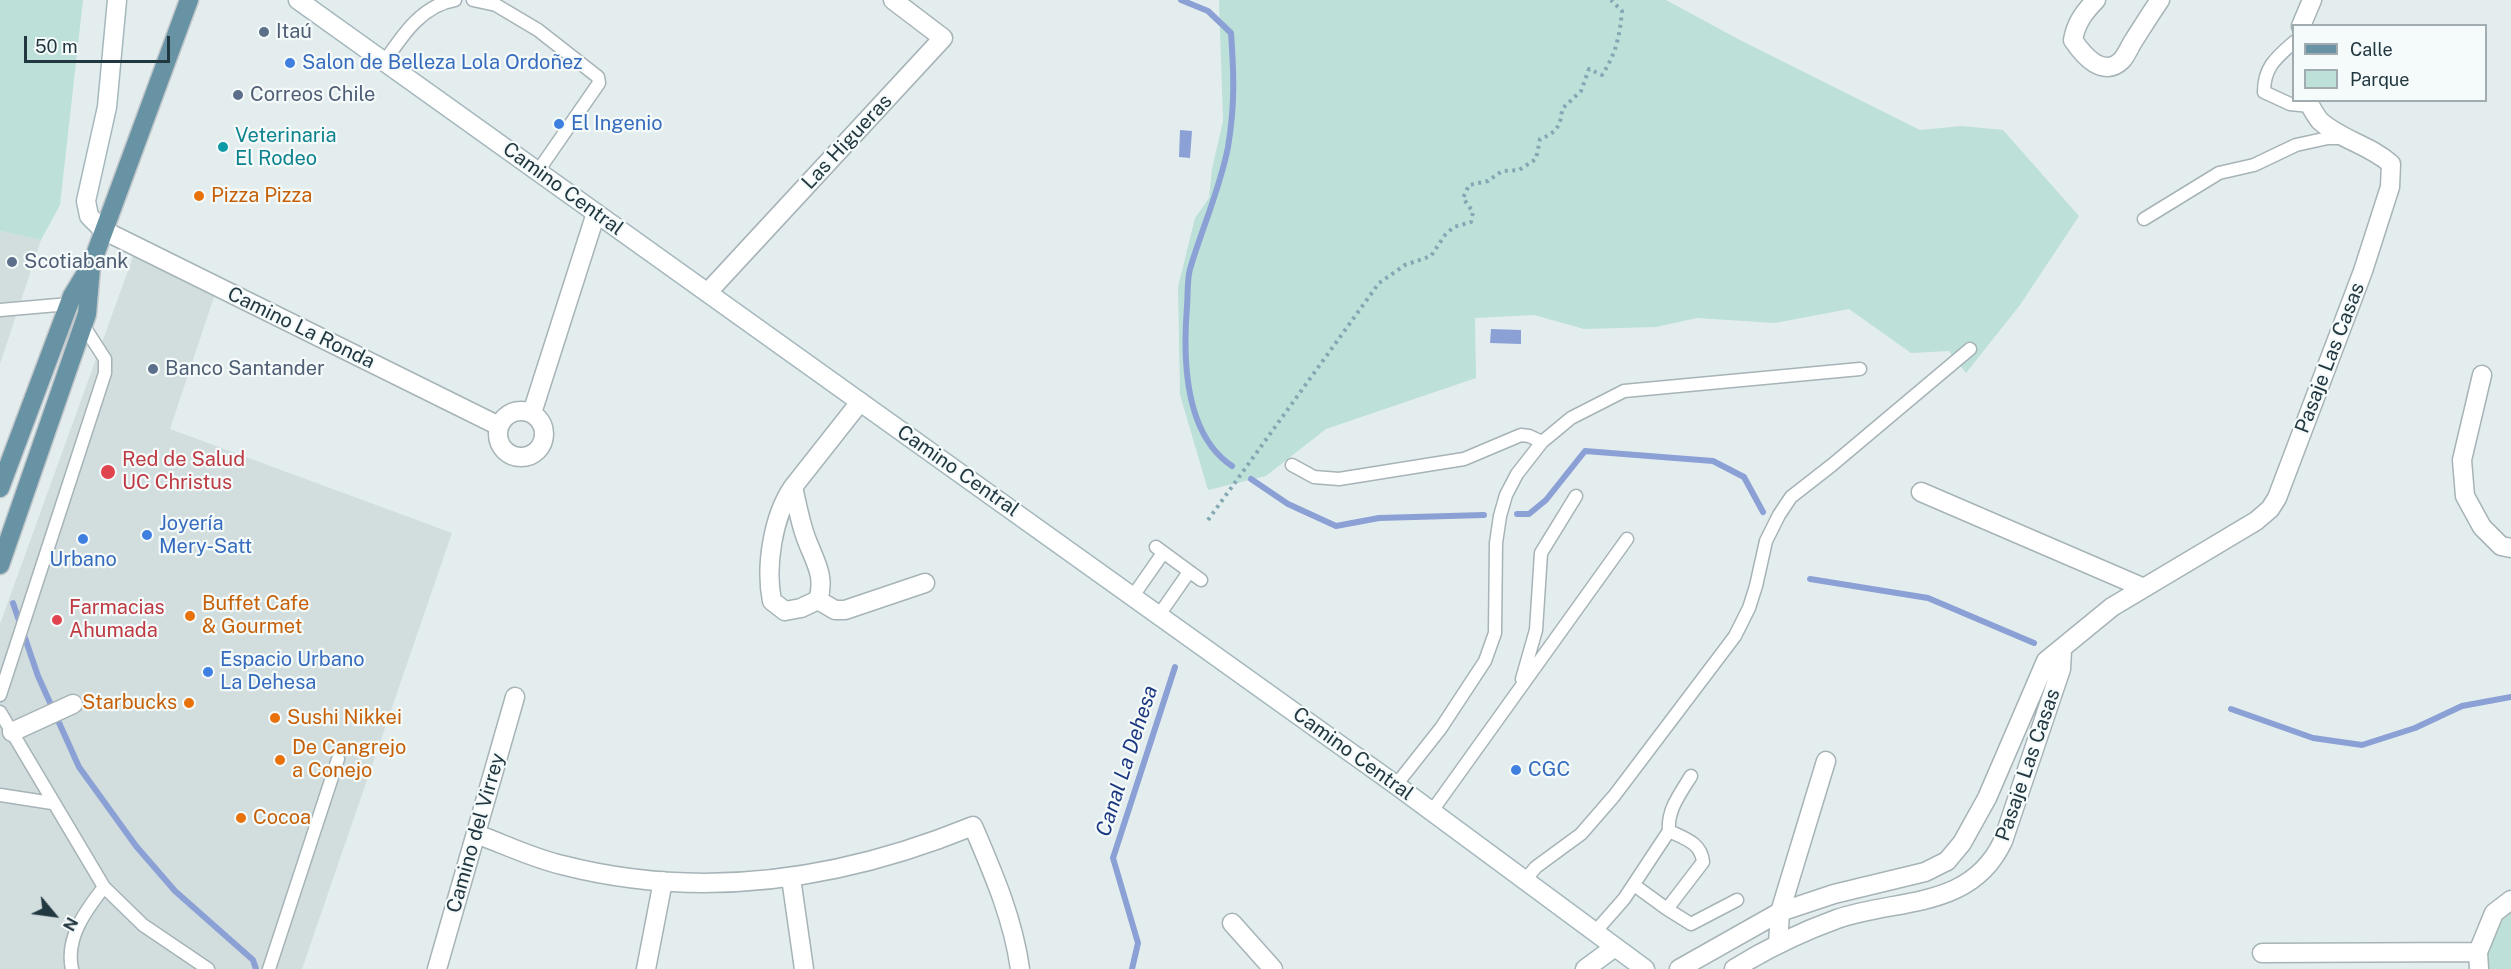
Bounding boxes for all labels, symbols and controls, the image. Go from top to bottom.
place label: Itaú [276,20,312,44]
scale bar [27,24,172,62]
legend [2292,24,2487,102]
marker: Itaú [257,25,271,39]
text: 50 m [35,36,78,57]
text: Calle [2350,39,2393,60]
place label: Salon de Belleza Lola Ordoñez [302,51,583,75]
marker: Salon de Belleza Lola Ordoñez [283,56,297,70]
text: Parque [2350,69,2410,90]
place label: Correos Chile [250,83,375,107]
marker: Correos Chile [231,88,245,102]
street label: Las Higueras [797,90,897,194]
place label: El Ingenio [571,112,663,136]
marker: El Ingenio [552,117,566,131]
place label: Veterinaria El Rodeo [235,124,337,171]
street label: Camino Central [498,137,628,241]
marker: Veterinaria El Rodeo [216,140,230,154]
place label: Pizza Pizza [211,184,312,208]
marker: Pizza Pizza [192,189,206,203]
place label: Scotiabank [24,250,128,274]
marker: Scotiabank [5,255,19,269]
street label: Pasaje Las Casas [2290,279,2370,437]
street label: Camino La Ronda [223,282,379,374]
place label: Banco Santander [165,357,325,381]
marker: Banco Santander [146,362,160,376]
street label: Camino Central [892,420,1024,522]
place label: Red de Salud UC Christus [122,448,245,495]
marker: Red de Salud UC Christus [99,463,117,481]
place label: Joyería Mery-Satt [159,512,252,559]
marker: Joyería Mery-Satt [140,528,154,542]
marker: Urbano [76,532,90,546]
place label: Urbano [49,548,117,572]
place label: Buffet Cafe & Gourmet [202,592,309,639]
place label: Farmacias Ahumada [69,596,165,643]
marker: Buffet Cafe & Gourmet [183,609,197,623]
marker: Farmacias Ahumada [50,613,64,627]
place label: Espacio Urbano La Dehesa [220,648,365,695]
marker: Espacio Urbano La Dehesa [201,665,215,679]
water label: Canal La Dehesa [1091,682,1163,840]
street label: Pasaje Las Casas [1991,686,2065,844]
place label: Starbucks [82,691,177,715]
marker: Starbucks [182,696,196,710]
street label: Camino Central [1288,702,1418,806]
place label: Sushi Nikkei [287,706,402,730]
marker: Sushi Nikkei [268,711,282,725]
place label: De Cangrejo a Conejo [292,736,406,783]
street label: Camino del Virrey [442,750,510,916]
marker: De Cangrejo a Conejo [273,753,287,767]
place label: CGC [1528,758,1570,782]
marker: CGC [1509,763,1523,777]
place label: Cocoa [253,806,311,830]
marker: Cocoa [234,811,248,825]
north arrow [24,885,84,945]
text: N [59,914,82,934]

